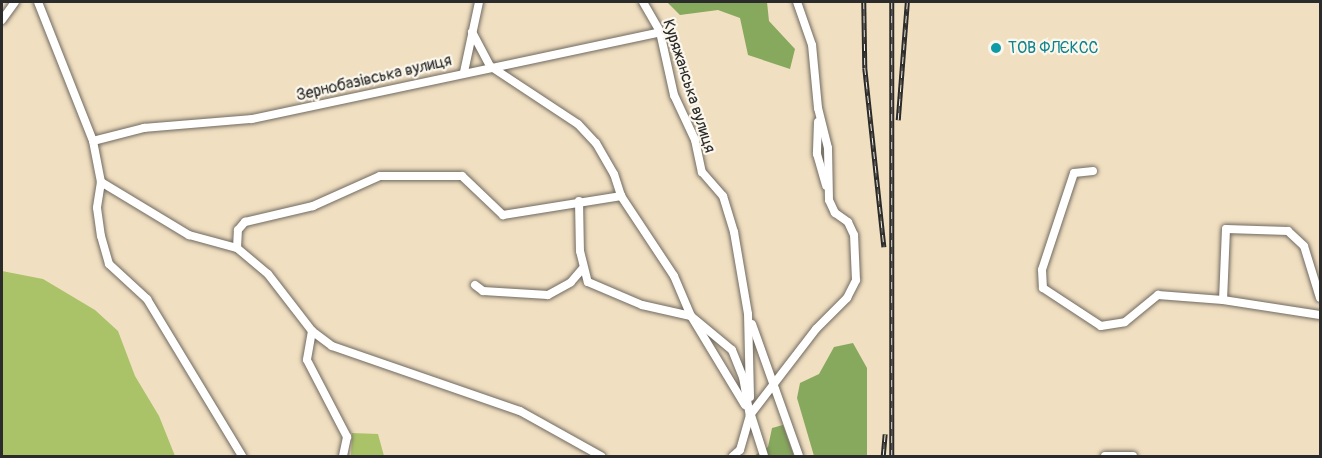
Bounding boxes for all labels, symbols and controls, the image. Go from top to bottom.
street label: Куряжанська вулиця [658,17,720,155]
place label: ТОВ ФЛЄКСС [1008,38,1098,58]
marker: ТОВ ФЛЄКСС [989,41,1003,55]
street label: Зернобазівська вулиця [294,51,454,105]

